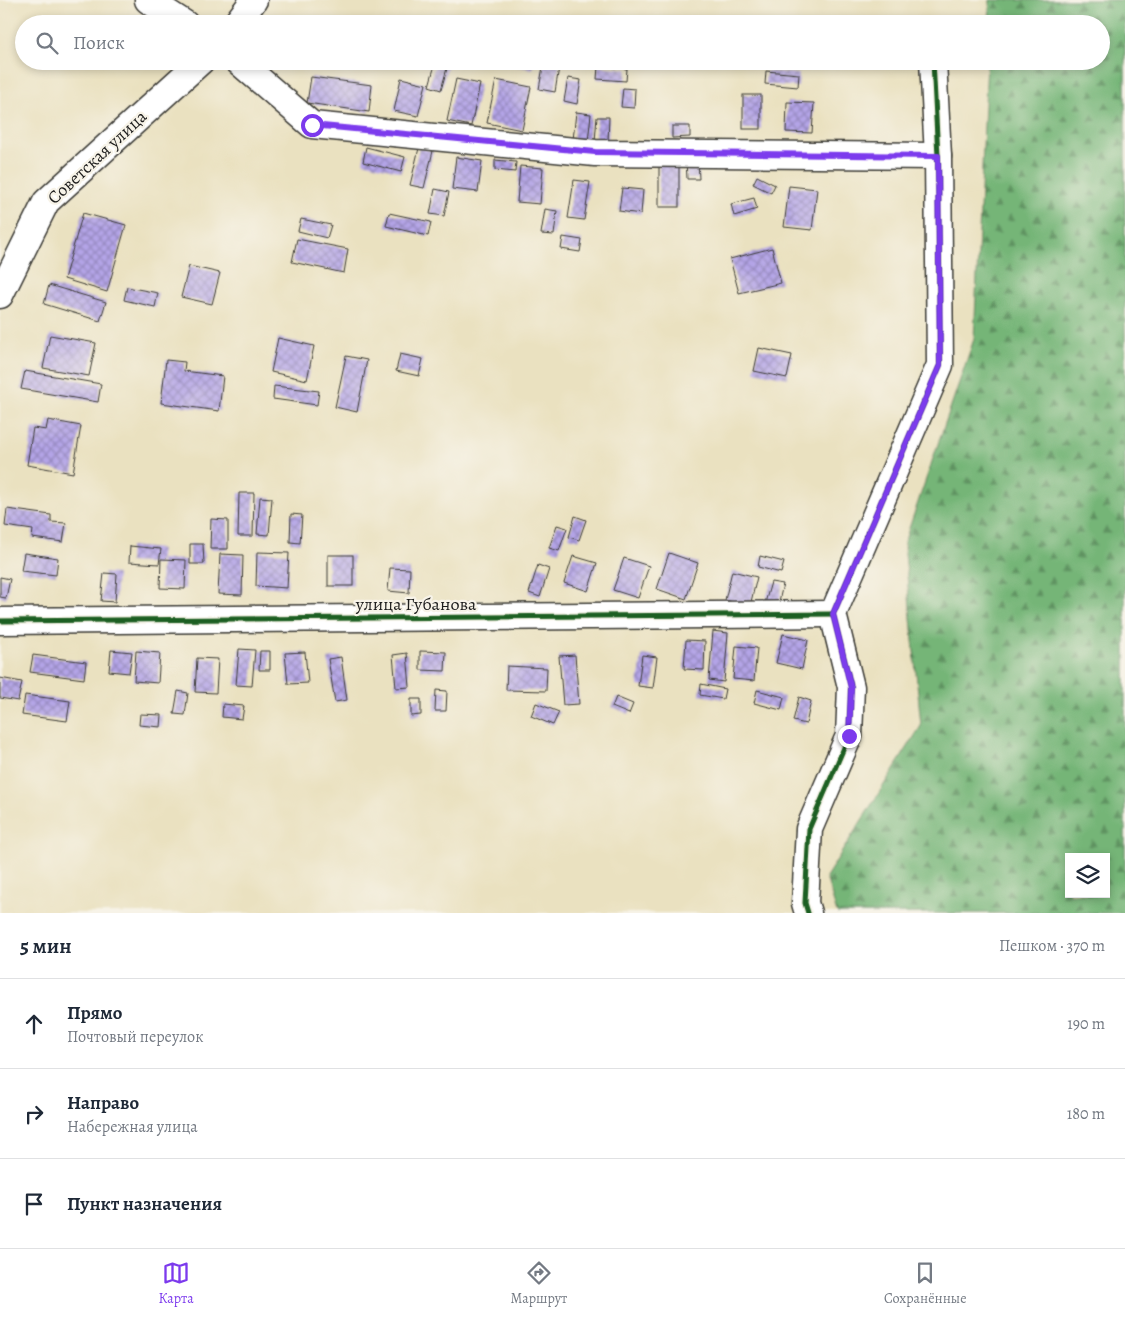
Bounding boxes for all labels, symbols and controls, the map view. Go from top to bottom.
search box [15,15,1110,70]
icon: search [33,29,61,57]
text: Поиск [73,30,125,56]
street label: Советская улица [42,104,153,209]
route start [301,114,324,137]
street label: улица Губанова [355,592,477,616]
route end [838,725,861,748]
map controls [1065,853,1110,898]
button: layers [1065,853,1110,898]
text: 5 мин [20,932,72,960]
text: Пешком · 370 m [999,935,1105,957]
text: Прямо [67,1000,122,1026]
icon: ahead [20,1010,48,1038]
text: 190 m [1067,1013,1105,1035]
text: Почтовый переулок [67,1026,204,1048]
text: Направо [67,1090,139,1116]
icon: right [20,1100,48,1128]
text: 180 m [1067,1103,1105,1125]
text: Набережная улица [67,1116,198,1138]
icon: arrive [20,1190,48,1218]
text: Пункт назначения [67,1191,222,1217]
tab: Карта [158,1259,194,1308]
tab: Маршрут [511,1259,567,1308]
tab: Сохранённые [884,1259,967,1308]

